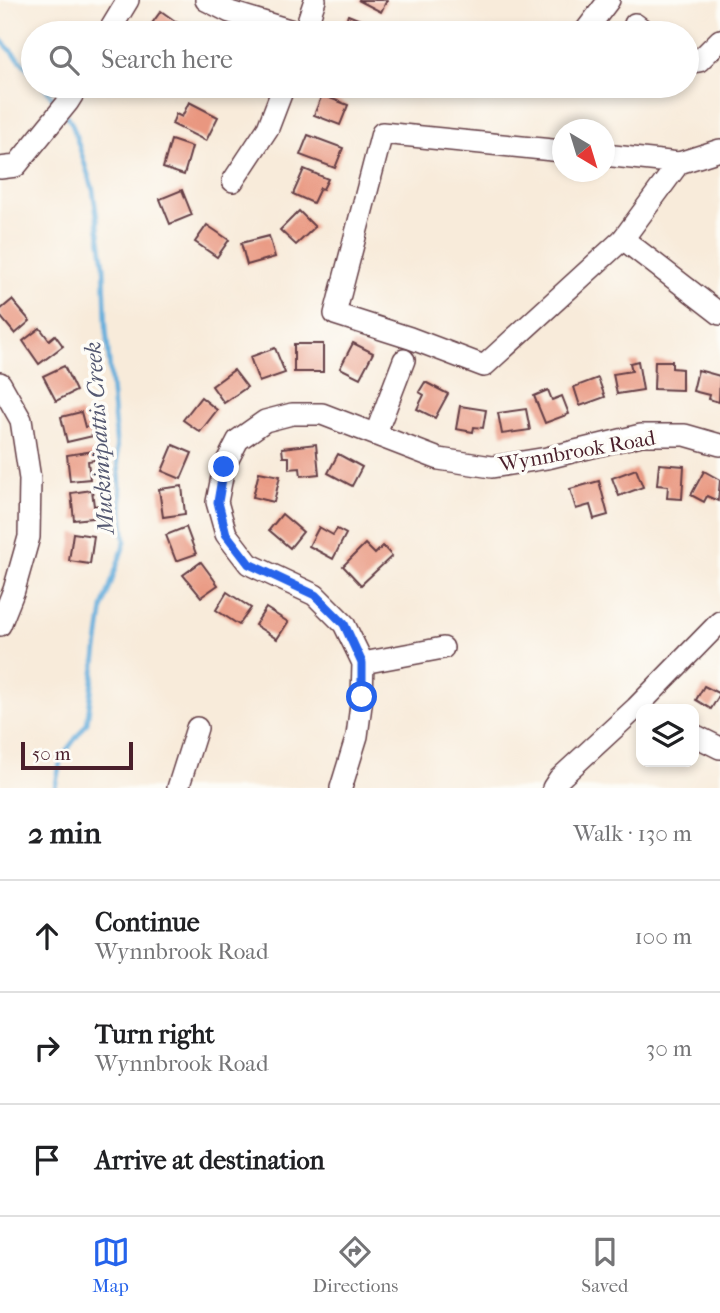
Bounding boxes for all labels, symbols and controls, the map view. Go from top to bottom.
search box [21,21,699,98]
icon: search [45,41,83,79]
text: Search here [101,44,233,75]
north arrow [552,119,615,182]
water label: Muckinipattis Creek [79,341,120,537]
street label: Wynnbrook Road [496,425,658,477]
route end [208,451,239,482]
route start [346,681,377,712]
map controls [636,704,699,767]
button: layers [636,704,699,767]
scale bar [21,739,133,771]
text: 50 m [32,743,71,765]
text: 2 min [28,816,101,851]
text: Walk · 130 m [573,820,692,847]
text: Continue [95,907,200,938]
icon: ahead [28,917,66,955]
text: 100 m [634,923,692,950]
text: Wynnbrook Road [95,938,268,965]
text: Turn right [95,1019,215,1050]
icon: right [28,1029,66,1067]
text: 30 m [646,1035,692,1062]
text: Wynnbrook Road [95,1050,268,1077]
icon: arrive [28,1141,66,1179]
text: Arrive at destination [95,1145,325,1176]
tab: Map [92,1233,130,1297]
tab: Directions [313,1233,398,1297]
tab: Saved [581,1233,628,1297]

